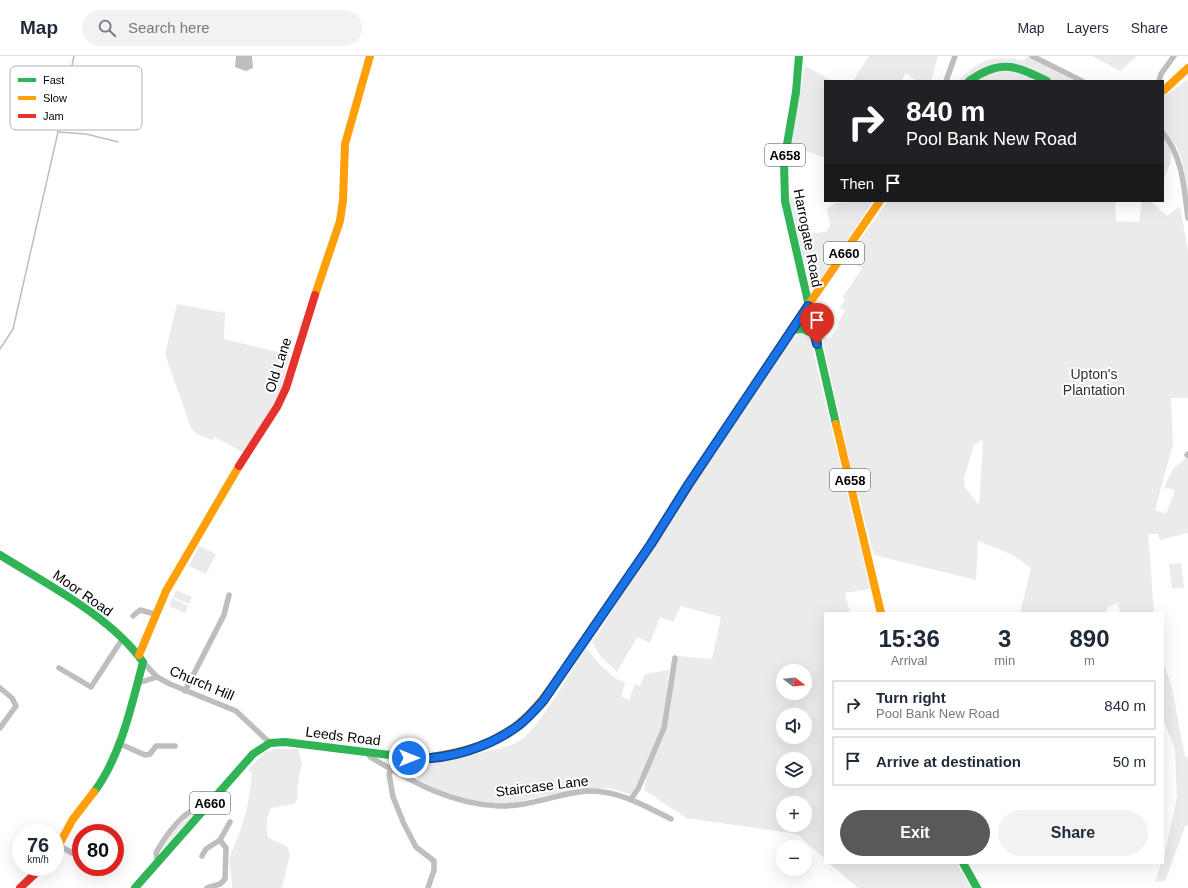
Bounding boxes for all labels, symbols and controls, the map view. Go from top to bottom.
search box [82,10,362,46]
text: Map [20,17,58,38]
icon: search [96,17,118,39]
text: Search here [128,19,210,36]
text: Map [1017,20,1045,36]
text: Layers [1067,20,1109,36]
text: Share [1131,20,1168,36]
legend [10,66,142,130]
text: Fast [43,74,64,86]
text: Slow [43,92,67,104]
icon: right [840,96,892,148]
text: 840 m [906,96,985,127]
text: Jam [43,110,64,122]
text: Pool Bank New Road [906,129,1077,149]
road number: A658 [765,144,805,166]
icon: arrive [882,172,904,194]
text: Then [840,175,874,192]
street label: Harrogate Road [791,188,825,288]
road number: A660 [824,242,864,264]
pin [800,303,834,344]
icon: arrive [806,309,828,331]
street label: Old Lane [262,335,294,394]
park label: Upton's Plantation [1063,366,1125,398]
road number: A658 [830,469,870,491]
street label: Moor Road [50,567,116,619]
text: 15:36 [878,625,940,652]
text: 3 [998,625,1011,652]
text: 890 [1070,625,1110,652]
text: Arrival [891,653,928,668]
text: min [994,653,1015,668]
text: m [1084,653,1095,668]
street label: Church Hill [167,662,237,704]
north arrow [776,664,812,700]
map controls [776,664,812,876]
text: Turn right [876,689,946,706]
icon: right [842,694,864,716]
text: 840 m [1104,697,1146,714]
text: Pool Bank New Road [876,706,1000,721]
button: sound [776,708,812,744]
street label: Leeds Road [305,723,381,749]
position arrow [388,737,430,779]
icon: arrive [842,750,864,772]
button: layers [776,752,812,788]
text: Arrive at destination [876,753,1021,770]
text: 50 m [1113,753,1146,770]
street label: Staircase Lane [495,772,590,800]
road number: A660 [190,792,230,814]
button: + [776,796,812,832]
button: Exit [840,810,990,856]
button: Share [998,810,1148,856]
speed limit sign: 80 [72,824,124,876]
text: 76 [27,834,49,856]
button: − [776,840,812,876]
text: km/h [27,854,49,865]

